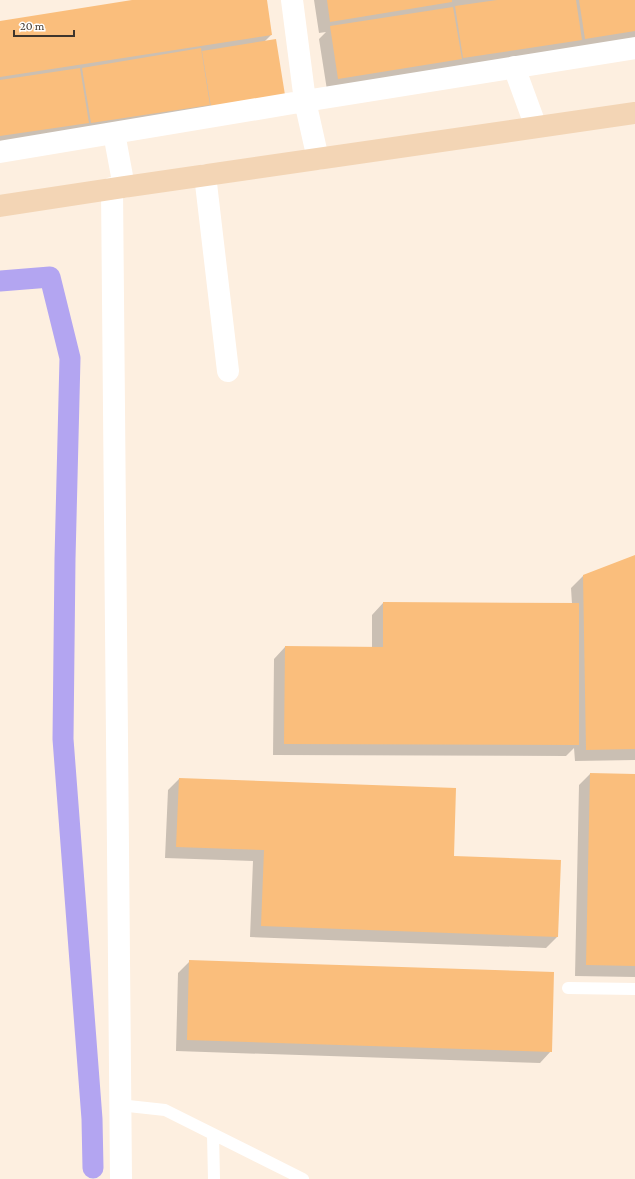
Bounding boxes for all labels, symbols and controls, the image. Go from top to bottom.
scale bar [14,12,74,38]
text: 20 m [20,19,45,33]

